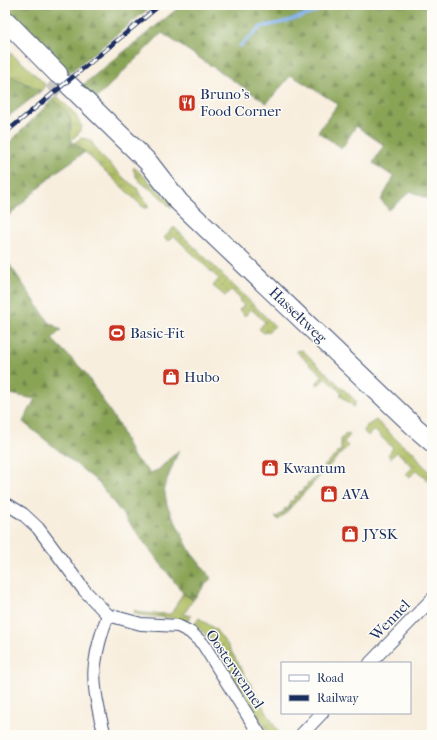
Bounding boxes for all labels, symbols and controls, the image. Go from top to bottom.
place label: Bruno's Food Corner [200,85,282,120]
restaurant icon: Bruno's Food Corner [177,93,197,113]
street label: Hasseltweg [266,283,331,347]
sports icon: Basic-Fit [107,323,127,343]
place label: Basic-Fit [130,324,185,342]
shop icon: Hubo [161,367,181,387]
place label: Hubo [184,368,220,386]
shop icon: Kwantum [260,458,280,478]
place label: Kwantum [283,459,346,477]
shop icon: AVA [319,484,339,504]
place label: AVA [341,485,370,503]
shop icon: JYSK [340,524,360,544]
place label: JYSK [362,525,399,543]
street label: Wennel [365,596,414,645]
street label: Oosterwennel [202,626,268,712]
legend [281,662,411,714]
text: Road [317,671,344,685]
text: Railway [317,691,359,705]

